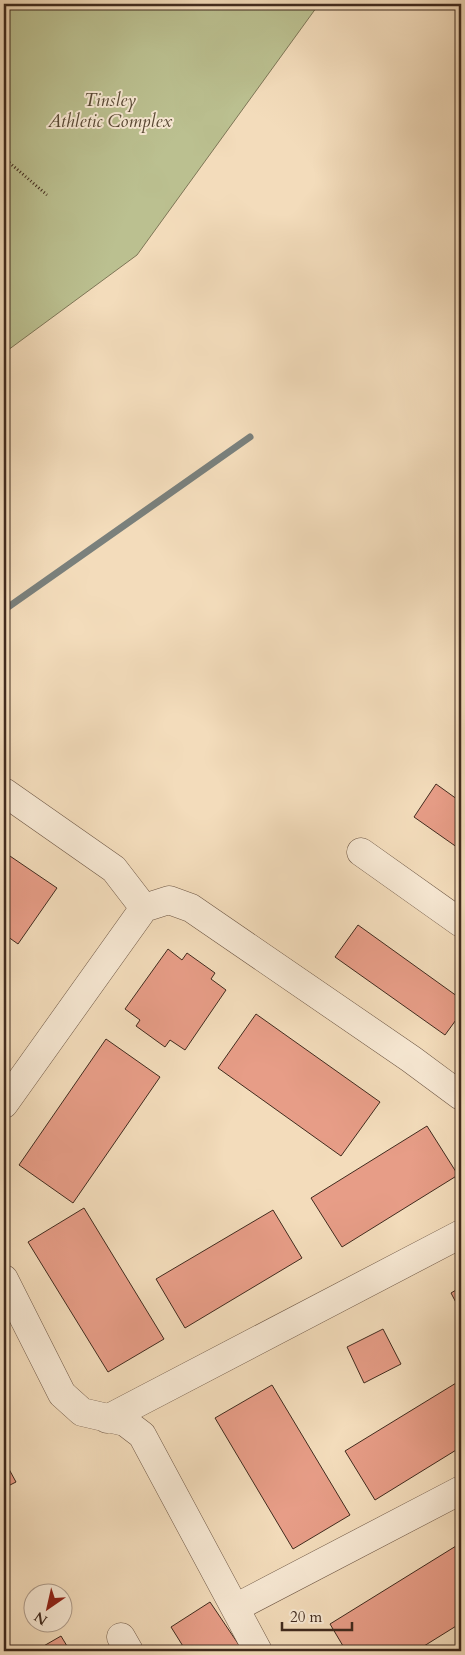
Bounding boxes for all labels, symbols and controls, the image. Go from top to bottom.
park label: Tinsley Athletic Complex [47,88,172,134]
north arrow [22,1582,72,1632]
scale bar [282,1600,352,1632]
text: N [31,1607,51,1630]
text: 20 m [290,1607,322,1627]

